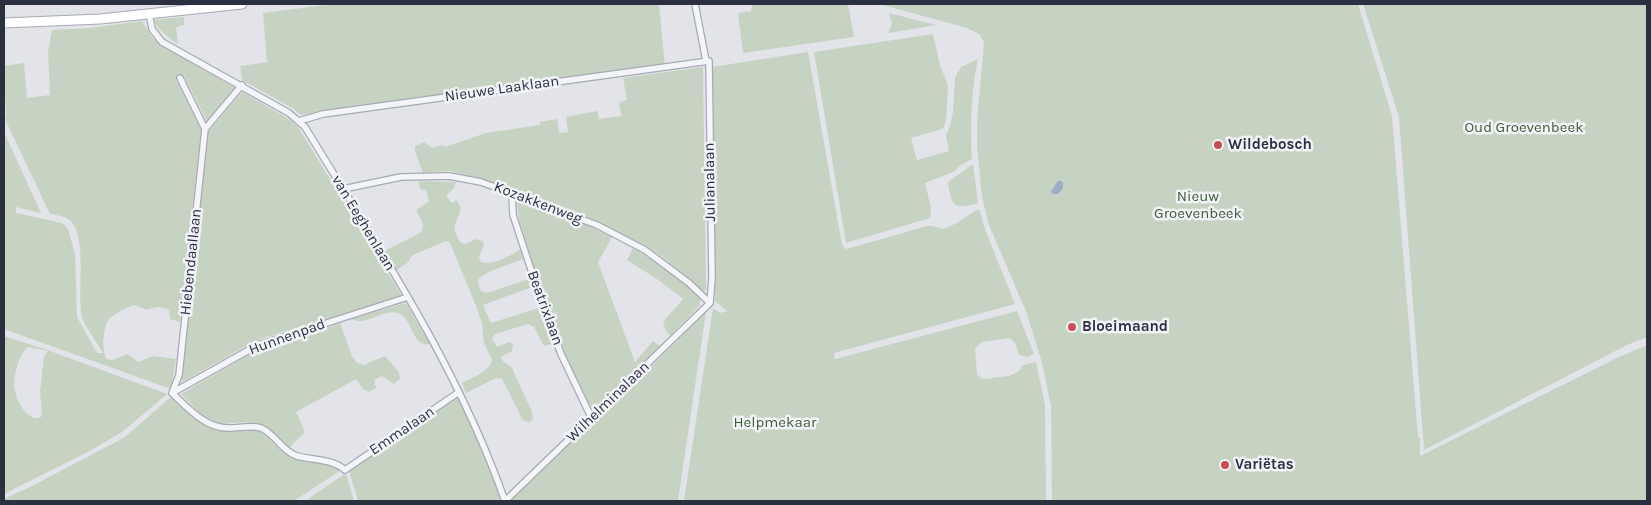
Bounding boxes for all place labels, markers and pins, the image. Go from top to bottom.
place label: Wildebosch [1228,136,1312,154]
marker: Wildebosch [1212,139,1224,151]
place label: Bloeimaand [1082,318,1168,336]
marker: Bloeimaand [1066,321,1078,333]
place label: Variëtas [1235,456,1294,474]
marker: Variëtas [1219,459,1231,471]

